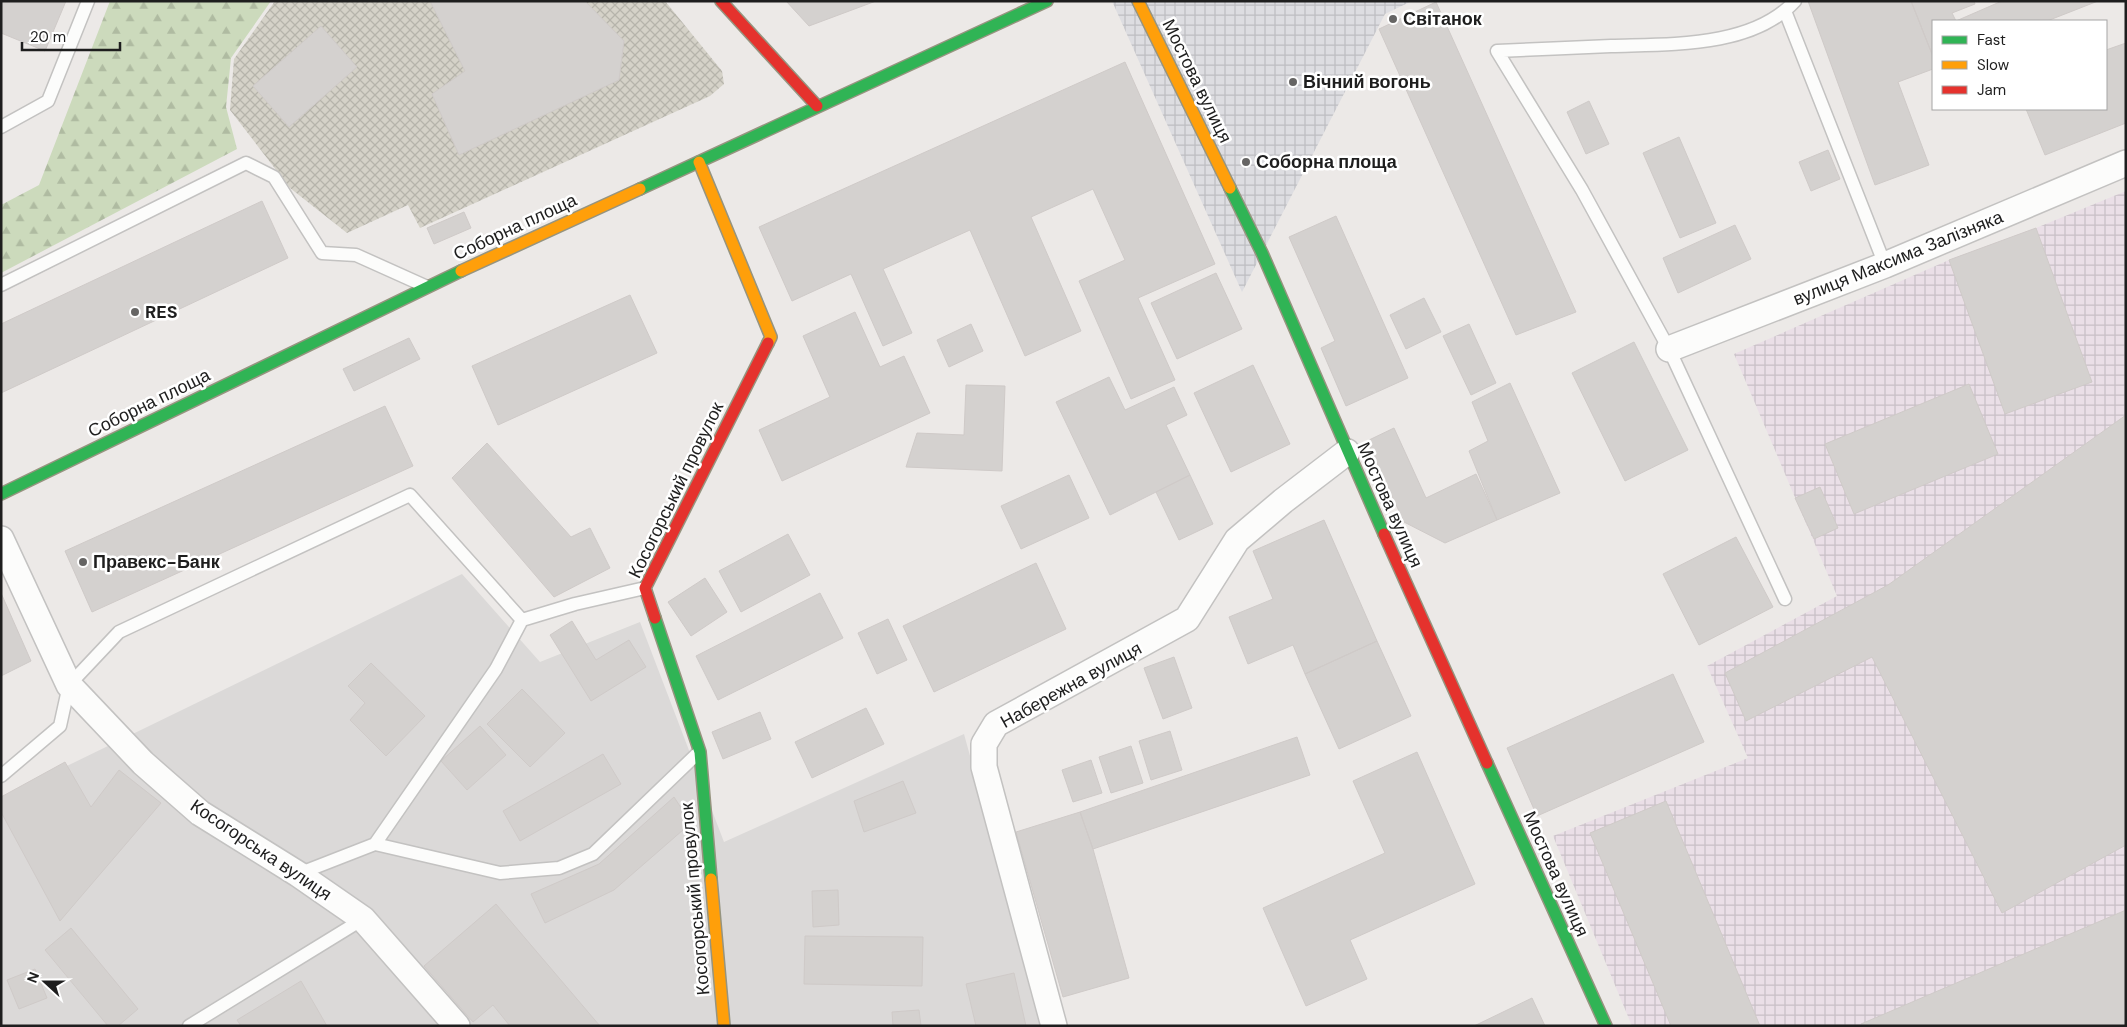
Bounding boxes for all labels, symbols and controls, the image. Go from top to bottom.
place label: Світанок [1403,7,1483,31]
marker: Світанок [1387,13,1399,25]
street label: Мостова вулиця [1157,15,1237,147]
scale bar [22,20,120,52]
legend [1932,20,2107,110]
text: 20 m [30,27,66,47]
text: Fast [1977,30,2006,50]
text: Slow [1977,55,2010,75]
place label: Вічний вогонь [1303,70,1431,94]
marker: Вічний вогонь [1287,76,1299,88]
text: Jam [1977,80,2006,100]
place label: Соборна площа [1256,150,1398,174]
marker: Соборна площа [1240,156,1252,168]
street label: Соборна площа [449,188,581,266]
street label: вулиця Максима Залізняка [1790,204,2007,311]
place label: RES [145,300,178,324]
marker: RES [129,306,141,318]
street label: Соборна площа [84,363,215,443]
street label: Косогорський провулок [623,398,729,582]
street label: Мостова вулиця [1352,439,1428,571]
place label: Правекс-Банк [93,550,221,574]
marker: Правекс-Банк [77,556,89,568]
street label: Набережна вулиця [996,636,1146,734]
street label: Косогорська вулиця [186,794,336,906]
street label: Косогорський провулок [675,802,715,996]
street label: Мостова вулиця [1518,808,1594,940]
north arrow [20,957,70,1007]
text: N [23,969,43,985]

